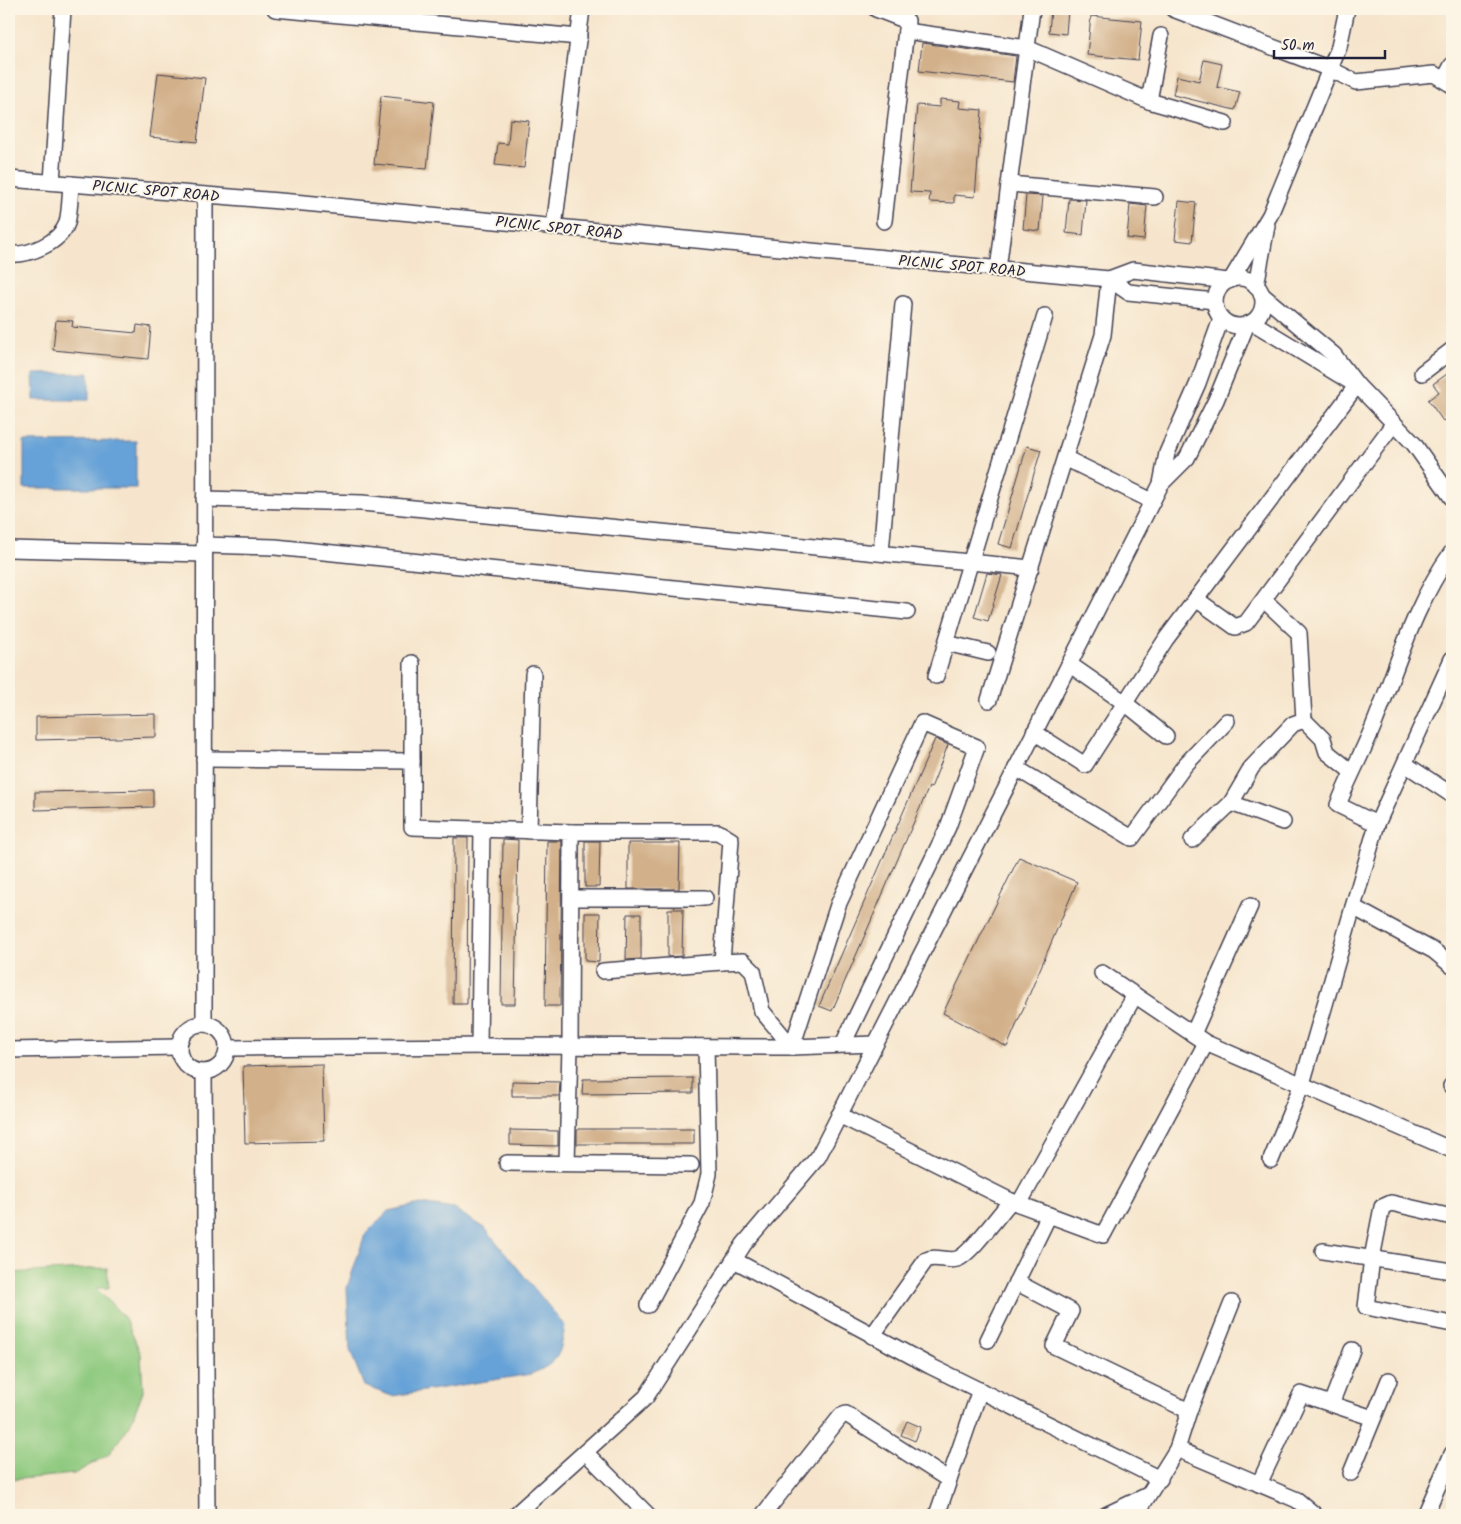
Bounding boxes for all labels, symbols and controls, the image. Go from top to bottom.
scale bar [1274,28,1385,60]
text: 50 m [1281,34,1315,58]
street label: PICNIC SPOT ROAD [91,174,221,210]
street label: PICNIC SPOT ROAD [494,210,624,248]
street label: PICNIC SPOT ROAD [897,249,1027,285]

